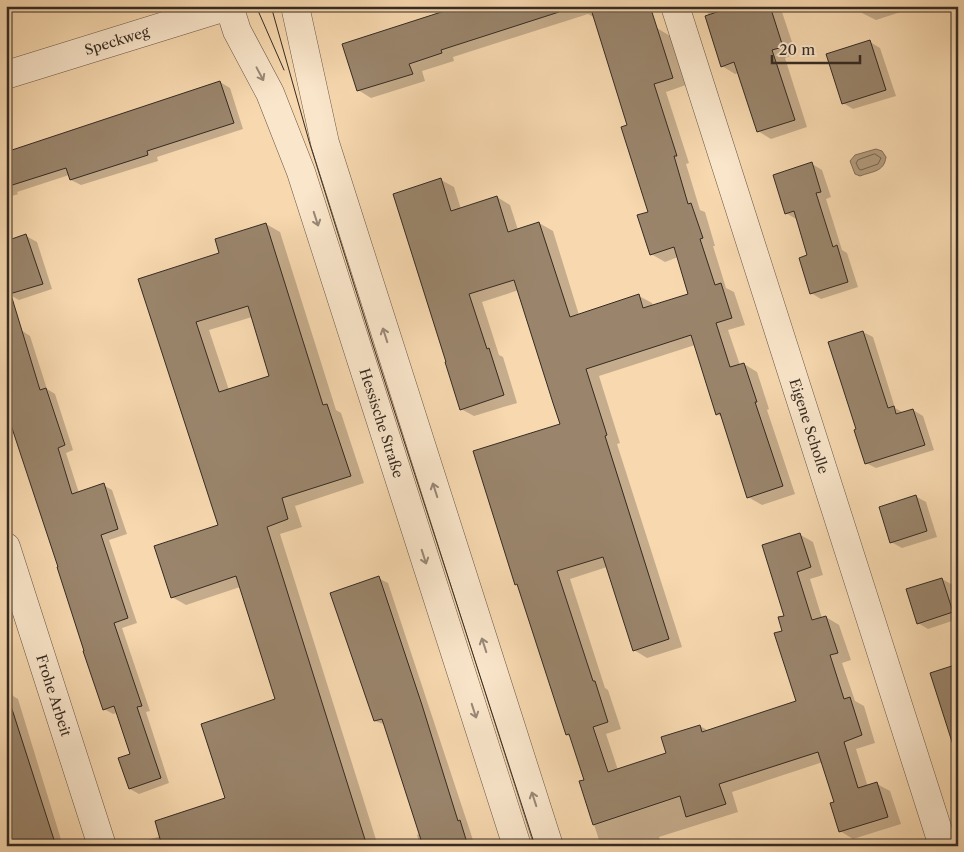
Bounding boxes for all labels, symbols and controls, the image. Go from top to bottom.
street label: Speckweg [82,22,152,59]
scale bar [772,32,859,64]
text: 20 m [779,40,815,59]
one-way arrow [256,66,265,81]
one-way arrow [311,210,321,226]
one-way arrow [380,328,389,343]
street label: Hessische Straße [355,366,407,480]
street label: Eigene Scholle [785,376,833,476]
one-way arrow [429,482,439,498]
one-way arrow [420,548,429,564]
one-way arrow [479,637,489,653]
street label: Frohe Arbeit [32,652,75,739]
one-way arrow [470,703,479,719]
one-way arrow [528,792,538,808]

